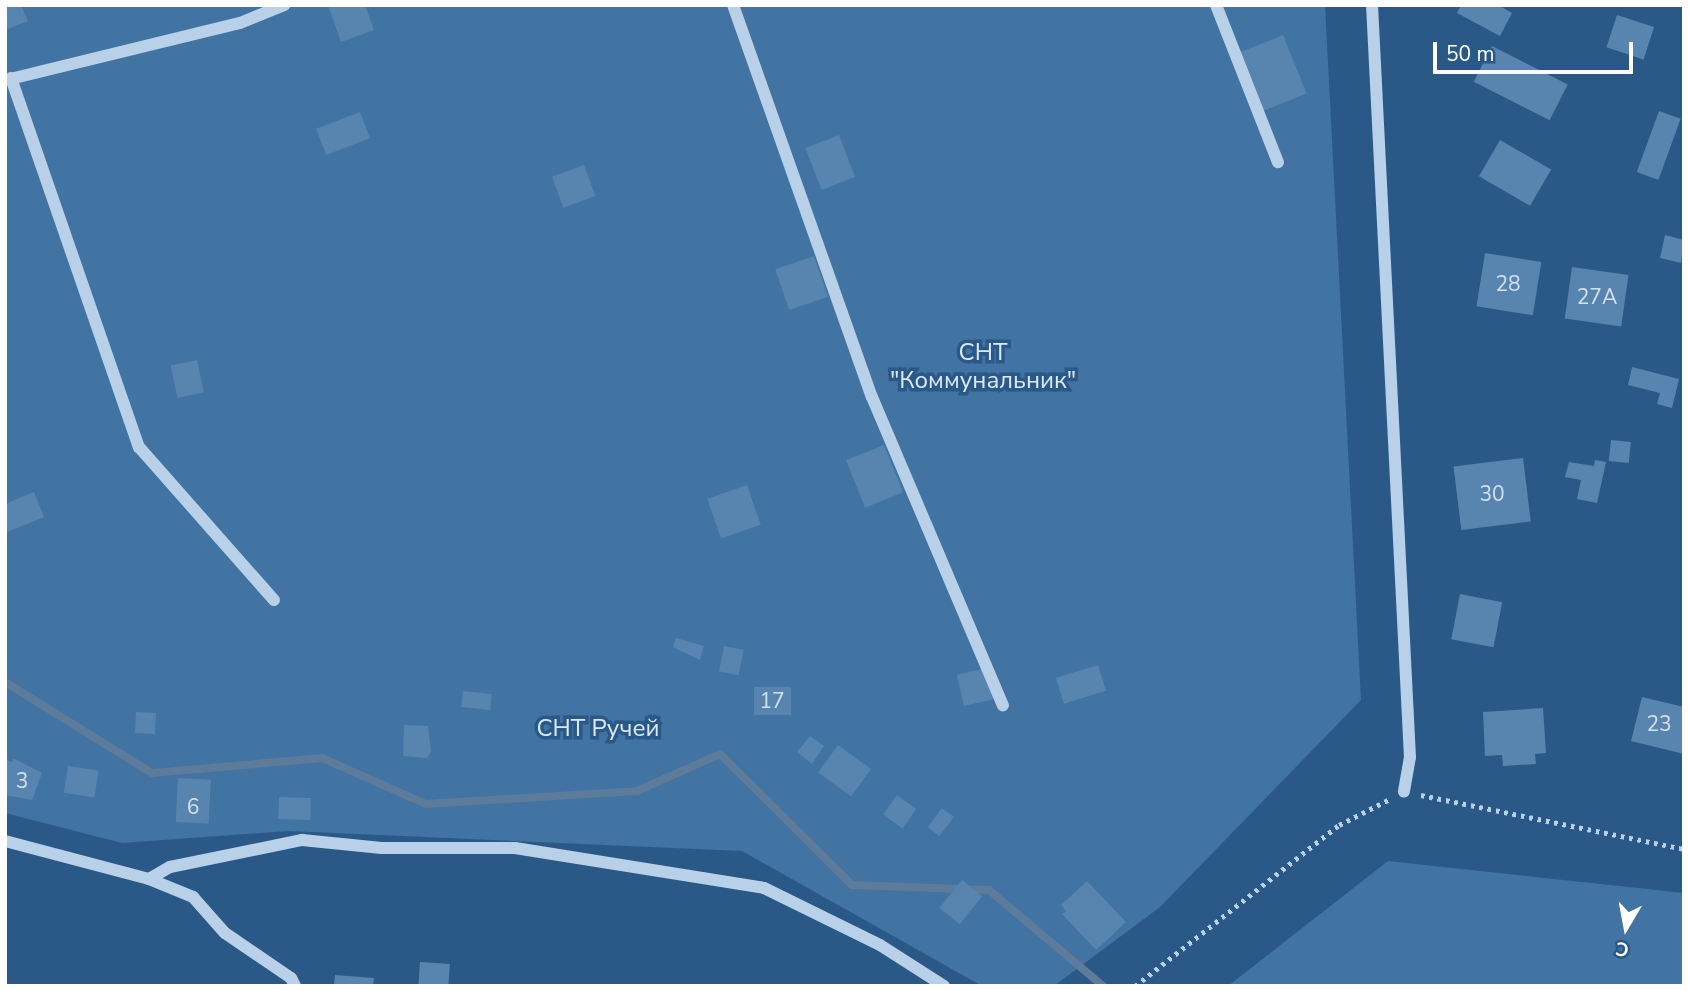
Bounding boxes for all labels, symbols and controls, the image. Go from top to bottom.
scale bar [1437,28,1636,72]
text: 50 m [1446,40,1495,68]
house number: 28 [1495,271,1521,297]
house number: 27А [1577,284,1617,310]
park label: СНТ "Коммунальник" [890,339,1076,395]
house number: 30 [1479,481,1505,507]
house number: 17 [759,688,785,714]
house number: 23 [1646,711,1672,737]
park label: СНТ Ручей [536,715,660,743]
house number: 3 [16,768,28,794]
house number: 6 [187,794,199,820]
north arrow [1591,893,1661,963]
text: С [1614,935,1631,963]

